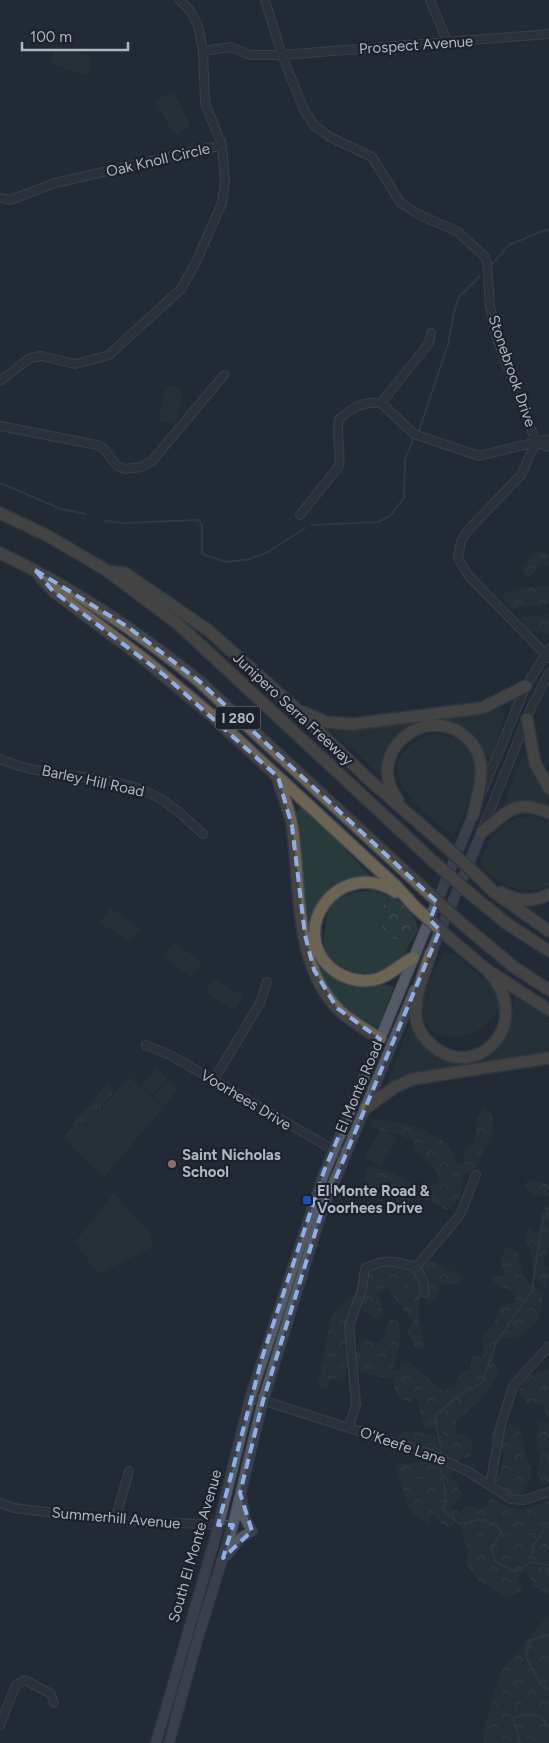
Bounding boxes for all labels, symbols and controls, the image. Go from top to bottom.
scale bar [22,20,129,52]
text: 100 m [30,28,72,46]
street label: Prospect Avenue [358,32,474,58]
street label: Oak Knoll Circle [104,139,212,181]
street label: Stonebrook Drive [484,313,540,429]
street label: Junipero Serra Freeway [229,649,357,769]
road number: I 280 [216,706,260,730]
street label: Barley Hill Road [40,761,146,801]
street label: El Monte Road [332,1039,386,1135]
street label: Voorhees Drive [197,1066,295,1134]
place label: Saint Nicholas School [182,1146,281,1181]
marker: Saint Nicholas School [166,1158,178,1170]
place label: El Monte Road & Voorhees Drive [317,1182,430,1217]
marker: El Monte Road & Voorhees Drive [301,1194,313,1206]
street label: O'Keefe Lane [358,1423,448,1469]
street label: South El Monte Avenue [165,1468,225,1624]
street label: Summerhill Avenue [51,1503,181,1533]

